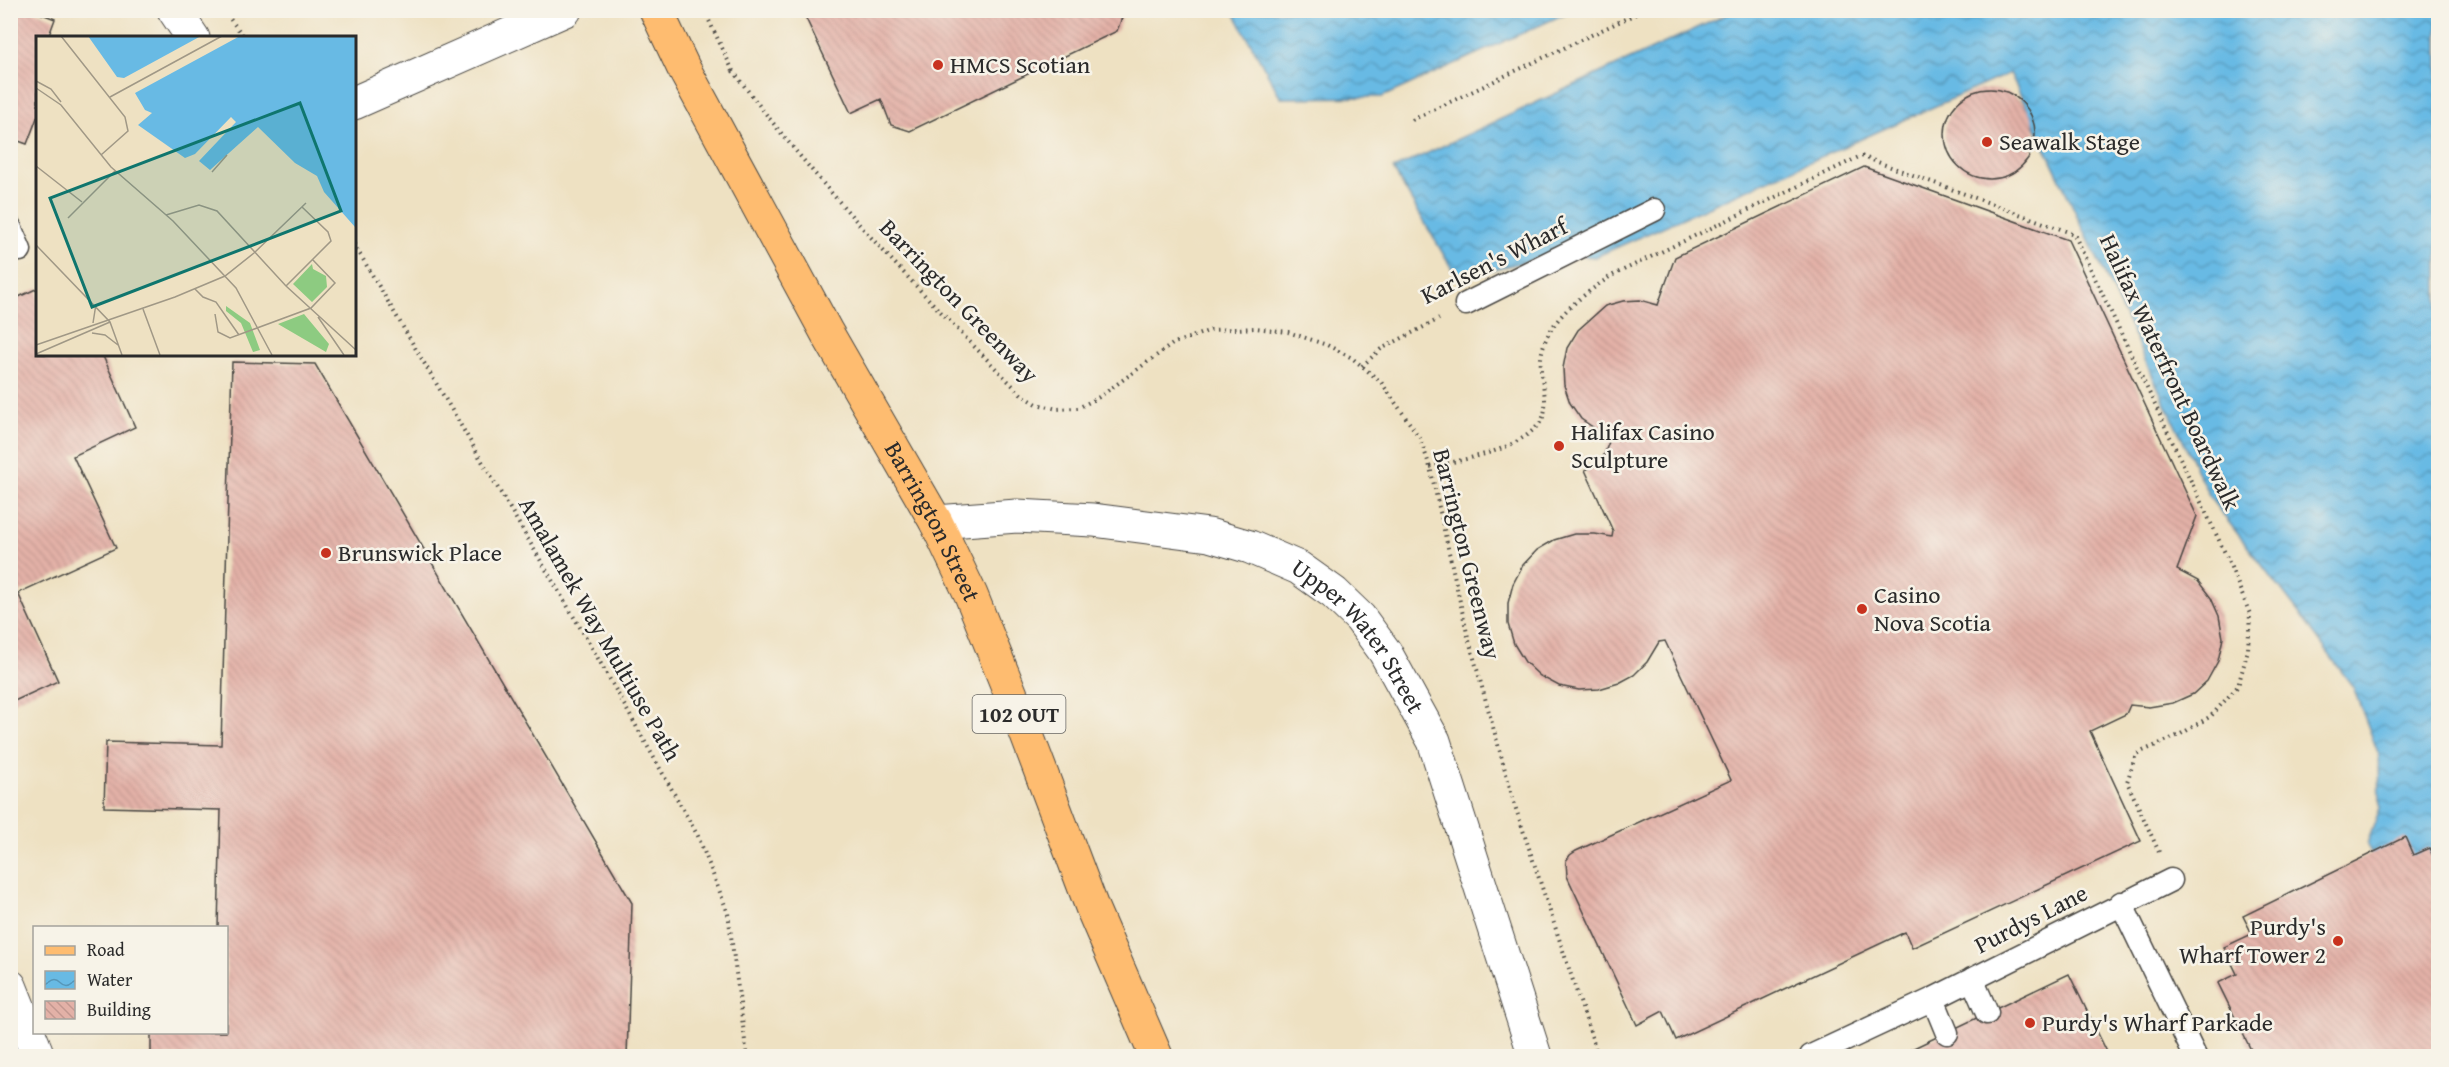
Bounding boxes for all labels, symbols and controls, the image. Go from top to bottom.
inset map [36,36,356,356]
place label: HMCS Scotian [950,47,1091,82]
marker: HMCS Scotian [931,58,945,72]
place label: Seawalk Stage [1999,124,2140,159]
marker: Seawalk Stage [1980,135,1994,149]
street label: Karlsen's Wharf [1414,208,1575,313]
street label: Barrington Greenway [872,211,1047,391]
street label: Halifax Waterfront Boardwalk [2091,228,2250,516]
place label: Halifax Casino Sculpture [1571,414,1715,477]
street label: Barrington Street [876,435,990,607]
marker: Halifax Casino Sculpture [1552,439,1566,453]
street label: Barrington Greenway [1424,445,1511,663]
street label: Amalamek Way Multiuse Path [510,490,691,768]
place label: Brunswick Place [338,535,502,570]
marker: Brunswick Place [319,546,333,560]
street label: Upper Water Street [1285,550,1434,720]
place label: Casino Nova Scotia [1874,577,1991,640]
marker: Casino Nova Scotia [1855,602,1869,616]
road number: 102 OUT [972,695,1066,733]
street label: Purdys Lane [1968,875,2093,962]
place label: Purdy's Wharf Tower 2 [2179,909,2326,972]
legend [33,926,228,1034]
marker: Purdy's Wharf Tower 2 [2331,934,2345,948]
text: Road [87,936,125,963]
text: Water [87,966,133,993]
text: Building [87,996,151,1023]
place label: Purdy's Wharf Parkade [2042,1005,2273,1040]
marker: Purdy's Wharf Parkade [2023,1016,2037,1030]

